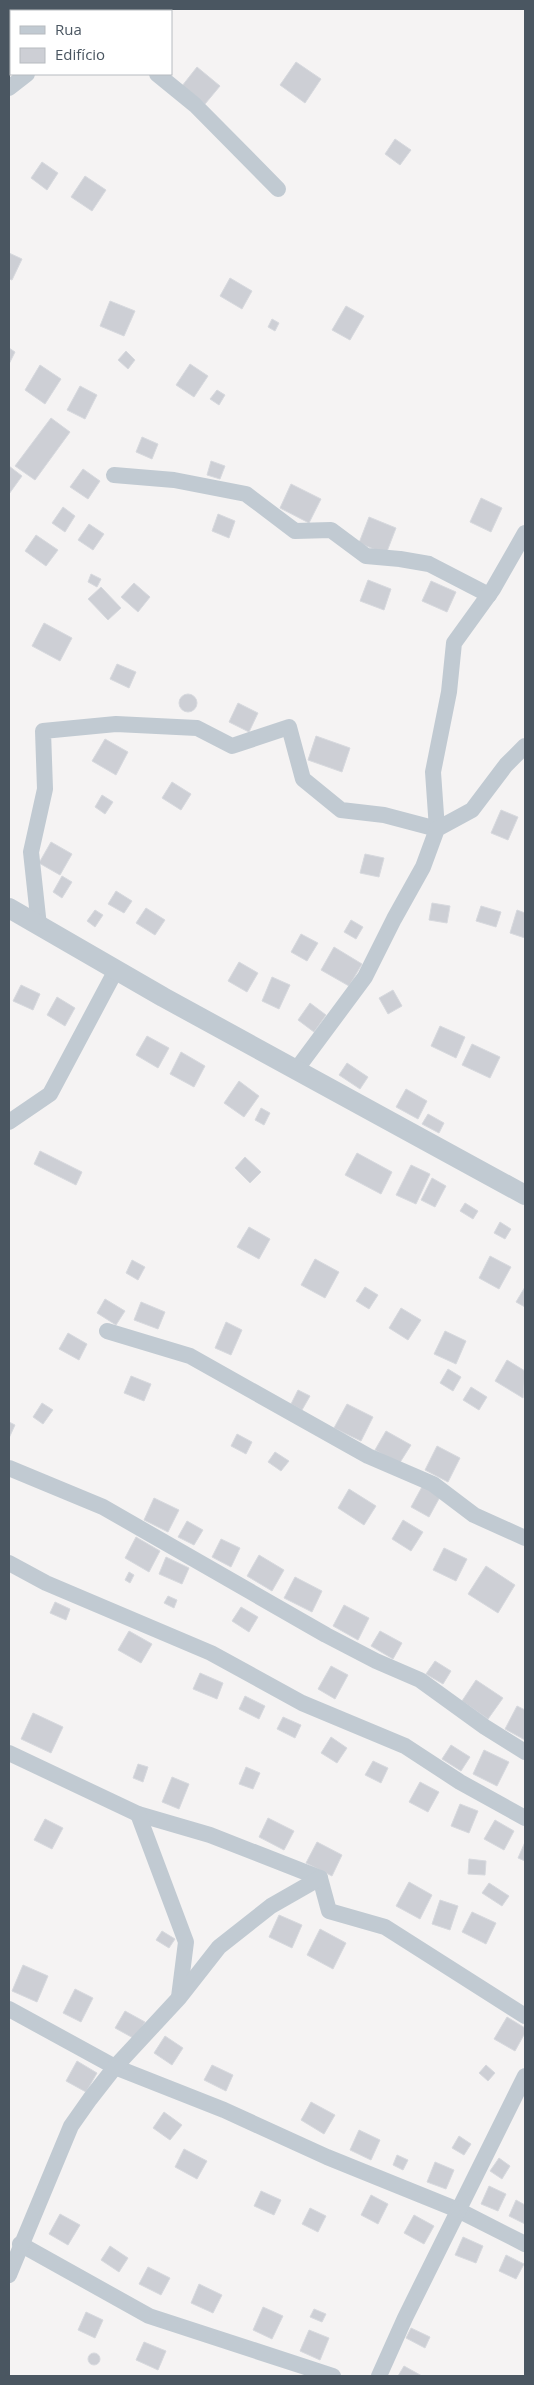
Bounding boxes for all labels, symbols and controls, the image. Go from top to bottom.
legend [10,10,172,75]
text: Rua [55,19,82,39]
text: Edifício [55,44,105,64]

